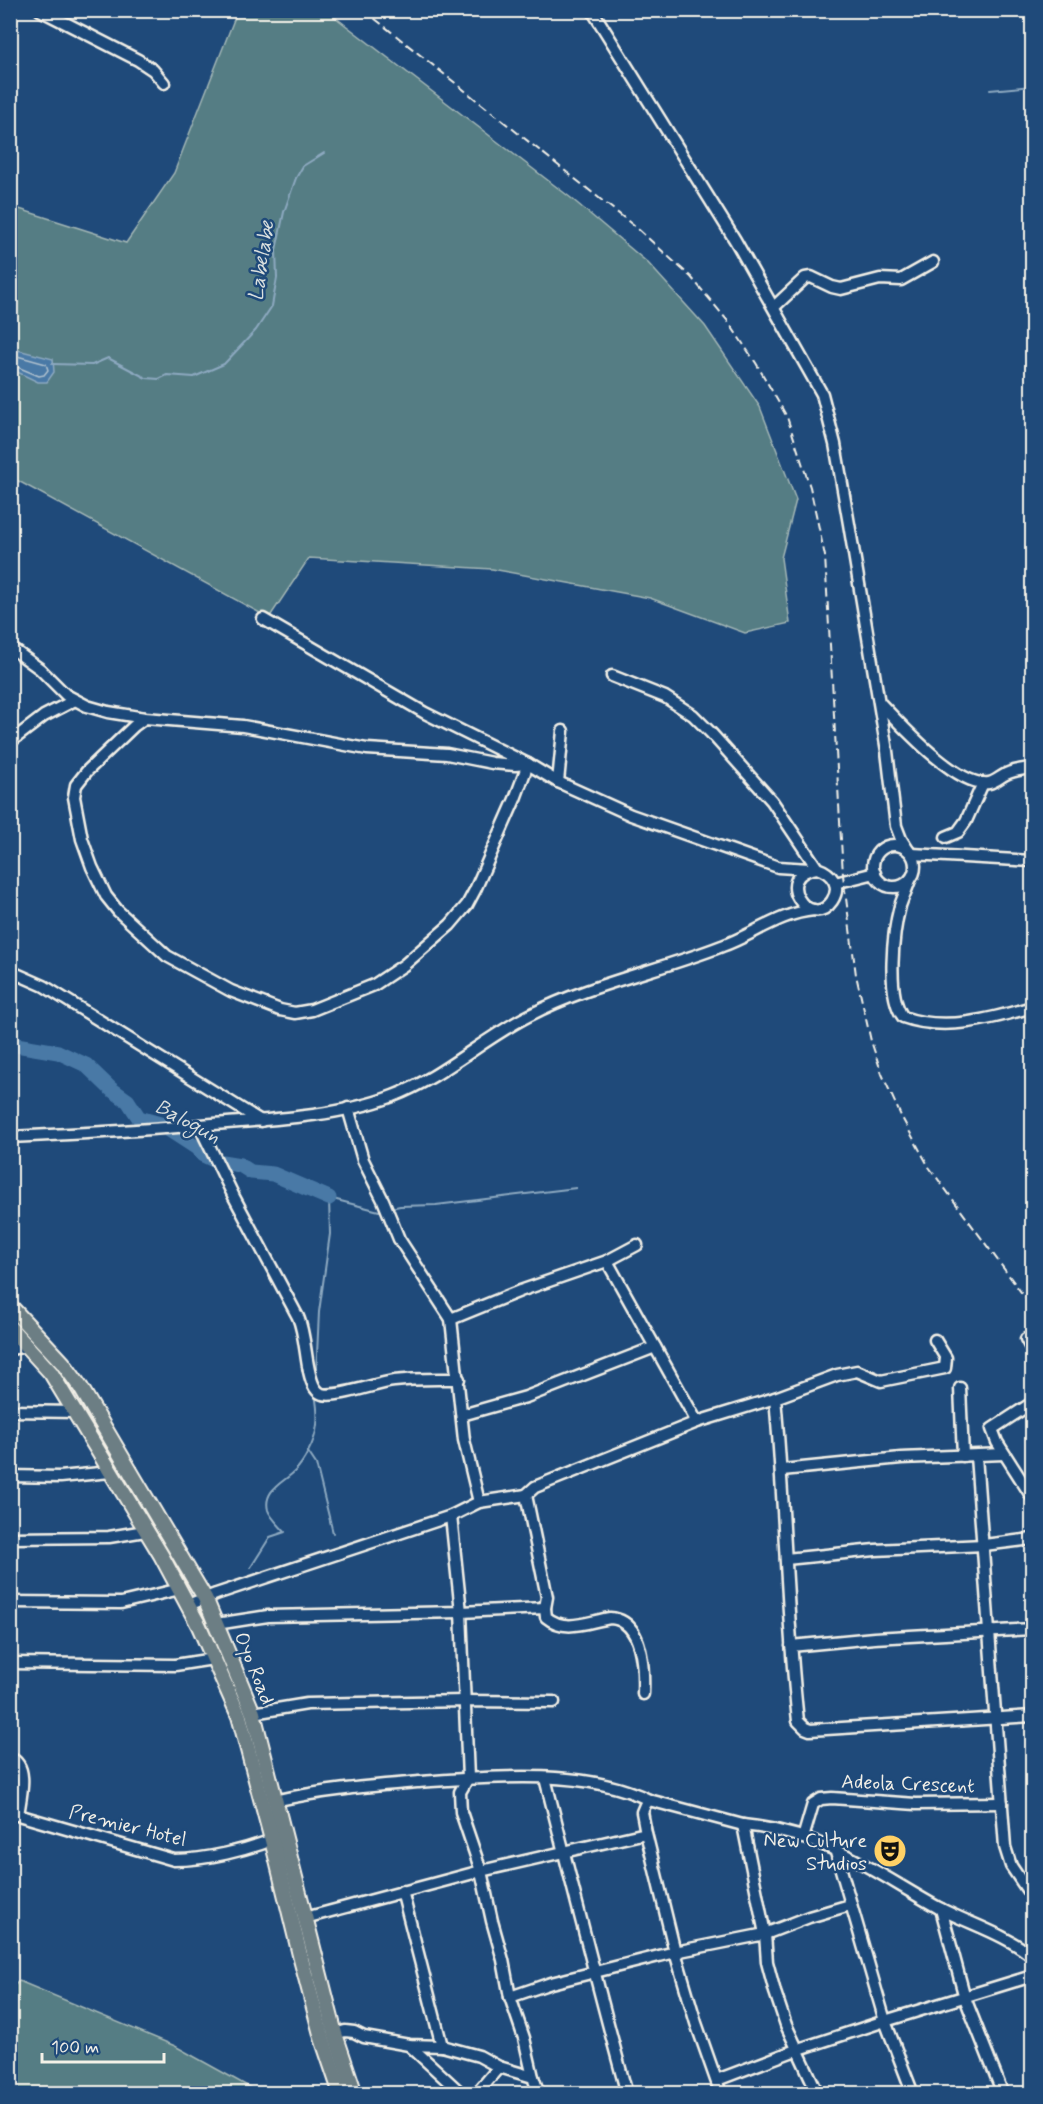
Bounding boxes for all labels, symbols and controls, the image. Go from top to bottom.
water label: Labelabe [242,218,282,303]
water label: Balogun [149,1093,225,1153]
street label: Oyo Road [227,1628,280,1709]
street label: Adeola Crescent [841,1769,975,1800]
street label: Premier Hotel [66,1799,189,1854]
place label: New Culture Studios [764,1828,867,1878]
theatre icon: New Culture Studios [872,1833,908,1869]
scale bar [42,2026,164,2064]
text: 100 m [51,2036,99,2060]

